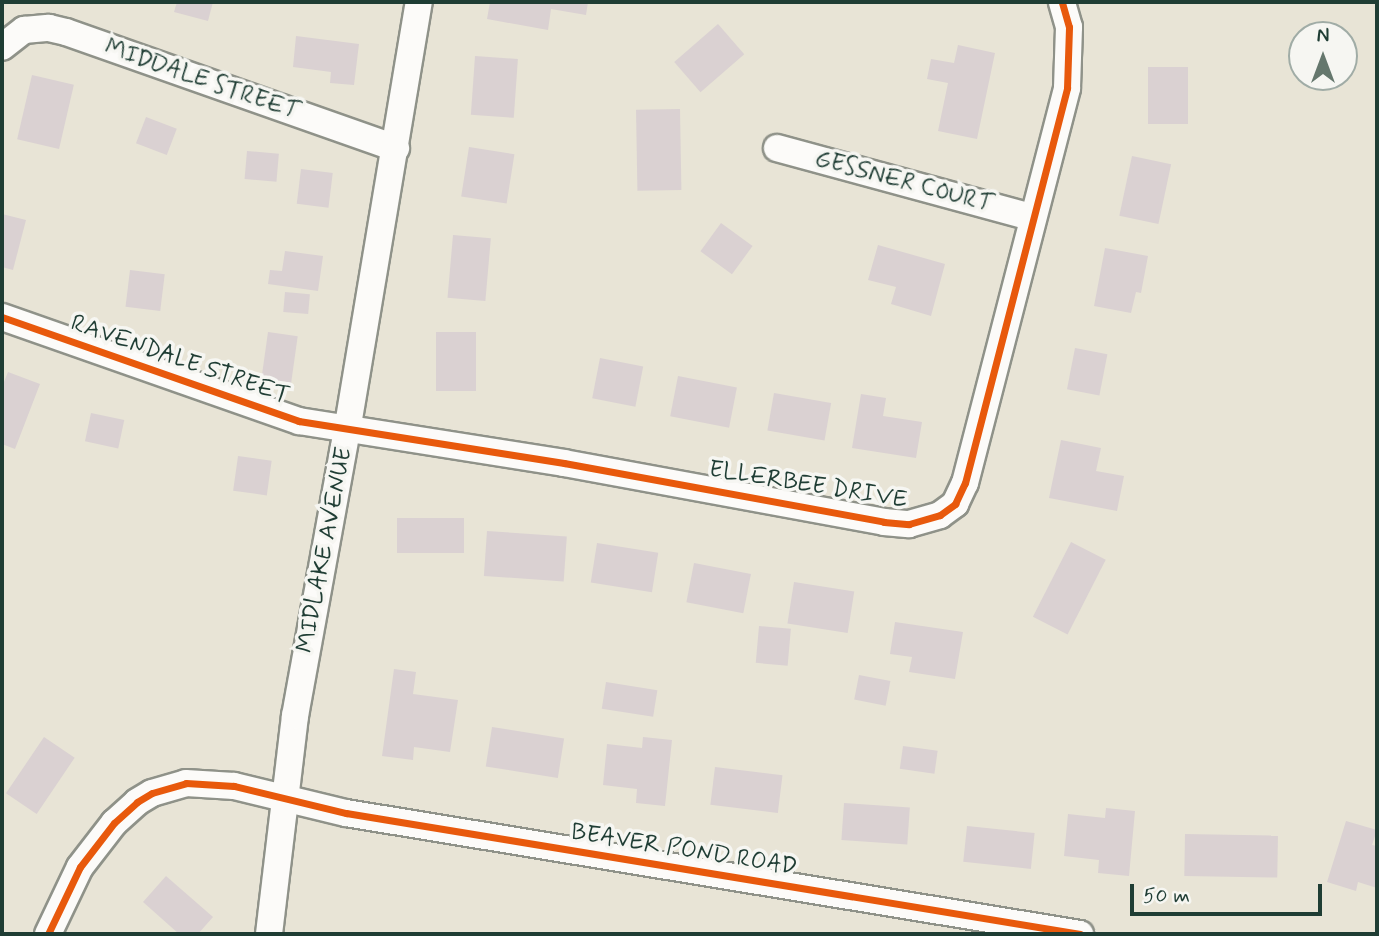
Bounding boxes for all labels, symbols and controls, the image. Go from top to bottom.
north arrow [1288,21,1358,91]
text: N [1317,24,1329,49]
street label: MIDDALE STREET [100,33,304,127]
street label: GESSNER COURT [811,144,997,220]
street label: RAVENDALE STREET [65,309,295,411]
street label: MIDLAKE AVENUE [291,445,359,655]
street label: ELLERBEE DRIVE [706,455,910,515]
street label: BEAVER POND ROAD [569,818,799,882]
scale bar [1134,870,1326,914]
text: 50 m [1143,882,1190,910]

